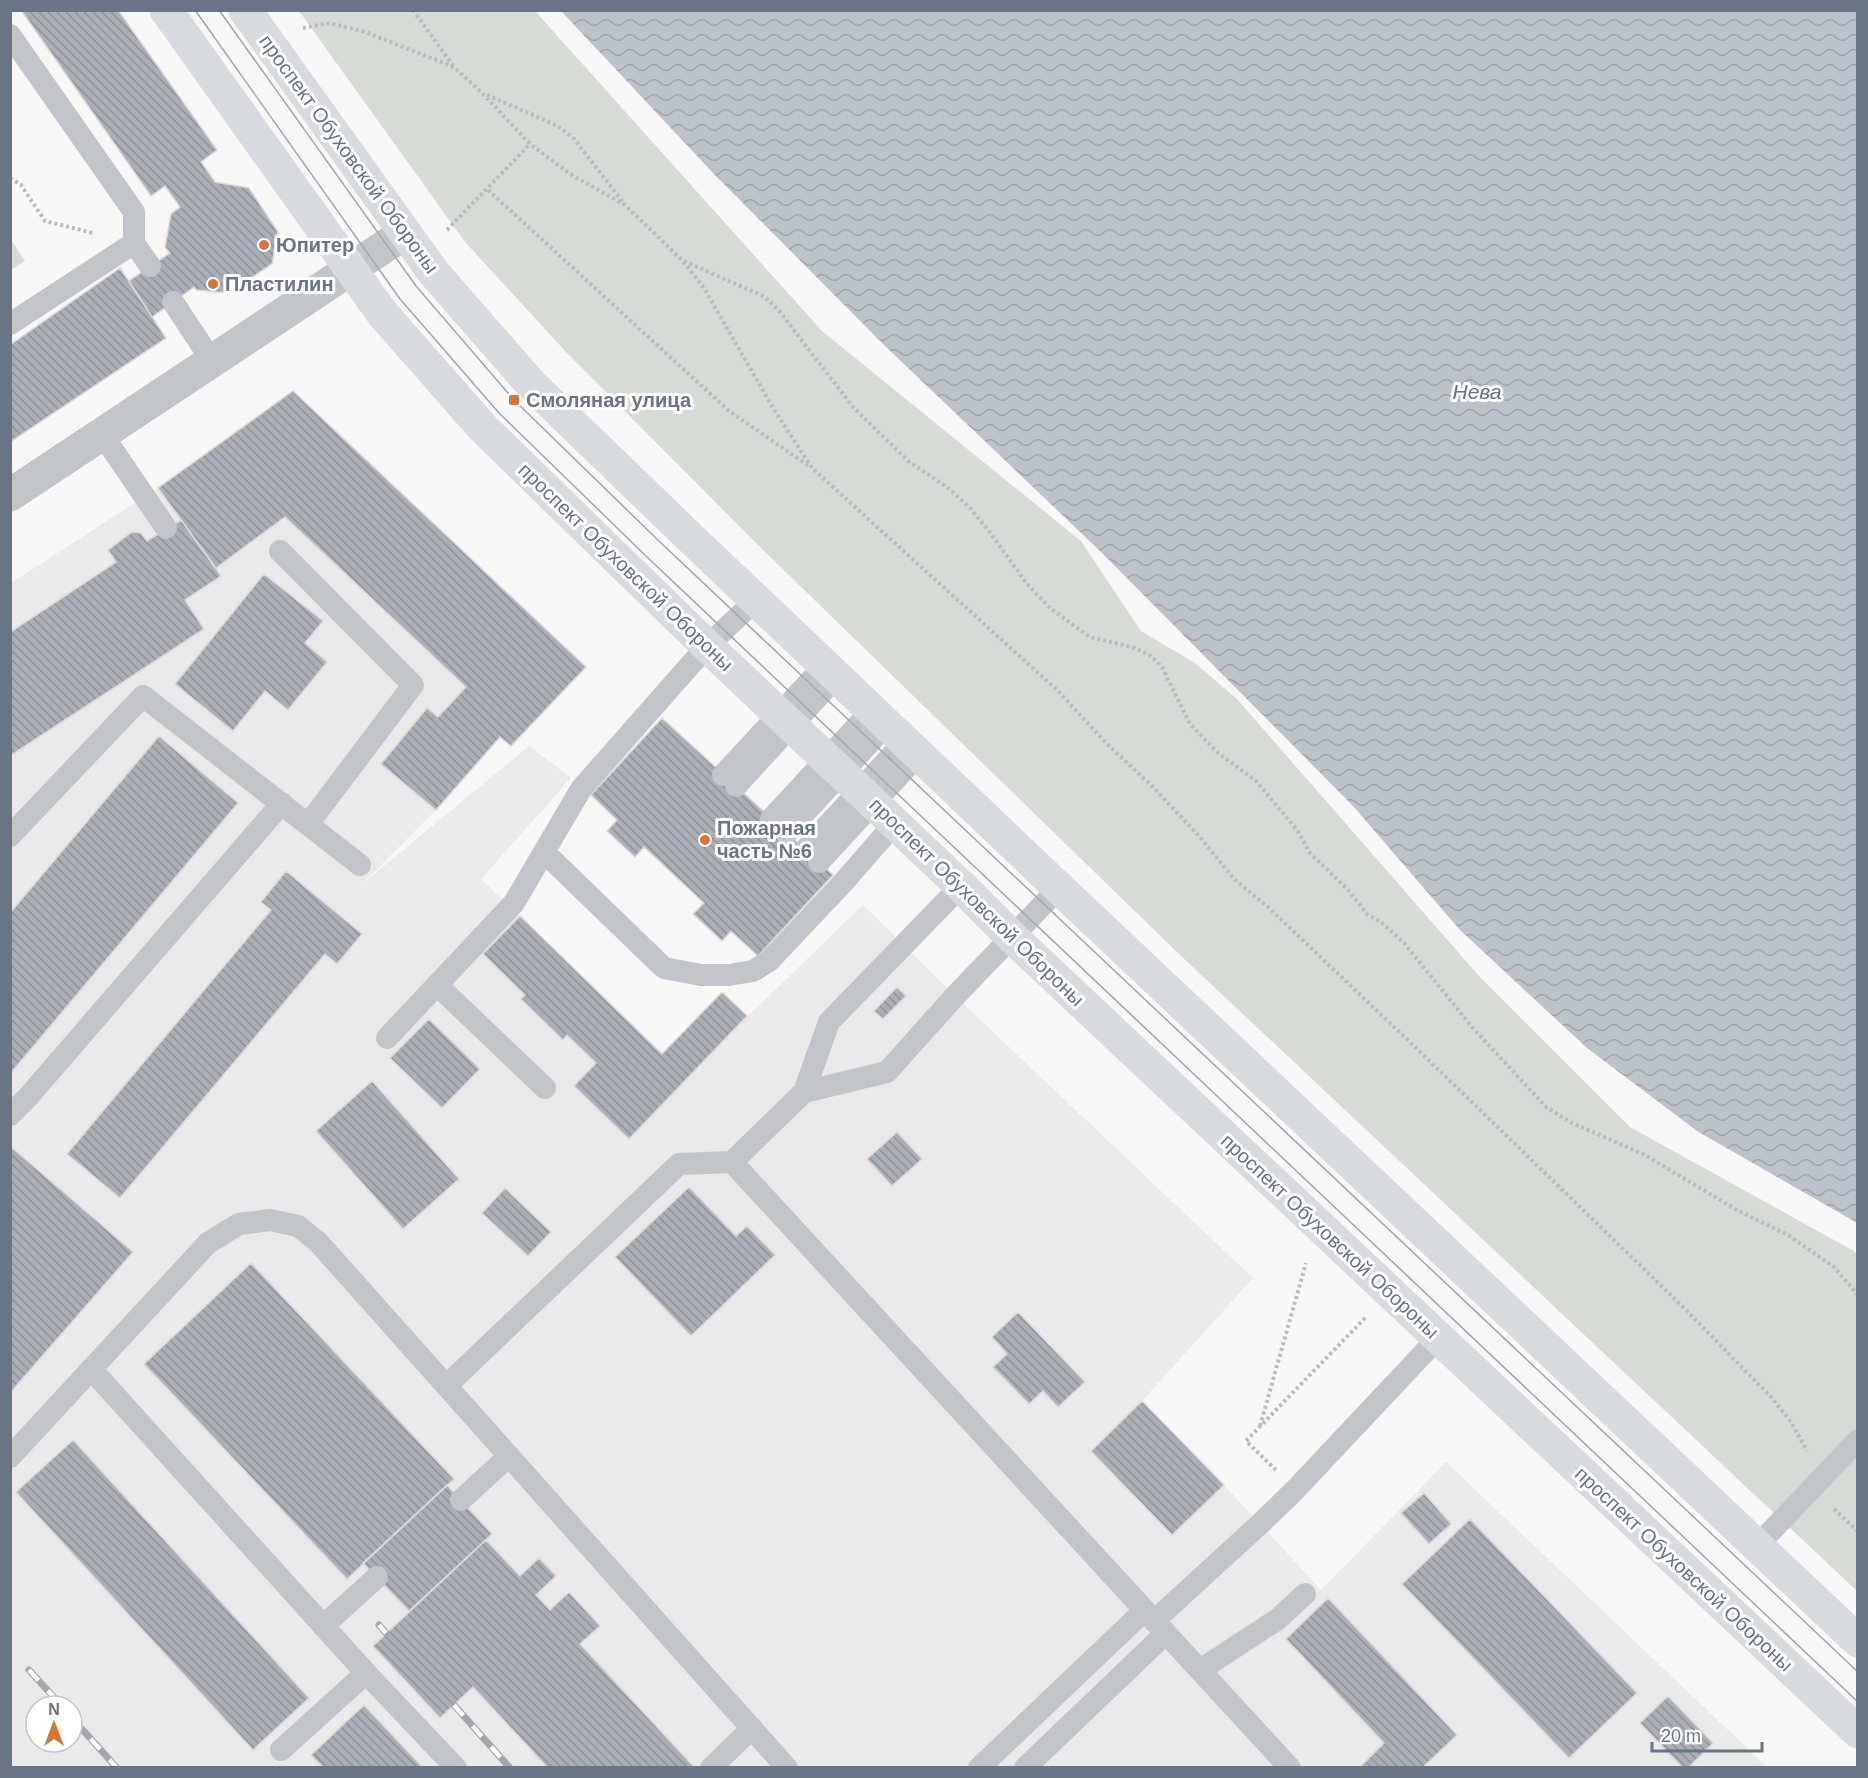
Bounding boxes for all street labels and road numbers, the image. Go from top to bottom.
street label: проспект Обуховской Обороны [255,31,443,277]
street label: проспект Обуховской Обороны [514,459,738,675]
street label: проспект Обуховской Обороны [865,794,1089,1010]
street label: проспект Обуховской Обороны [1217,1129,1443,1343]
street label: проспект Обуховской Обороны [1571,1462,1797,1676]

